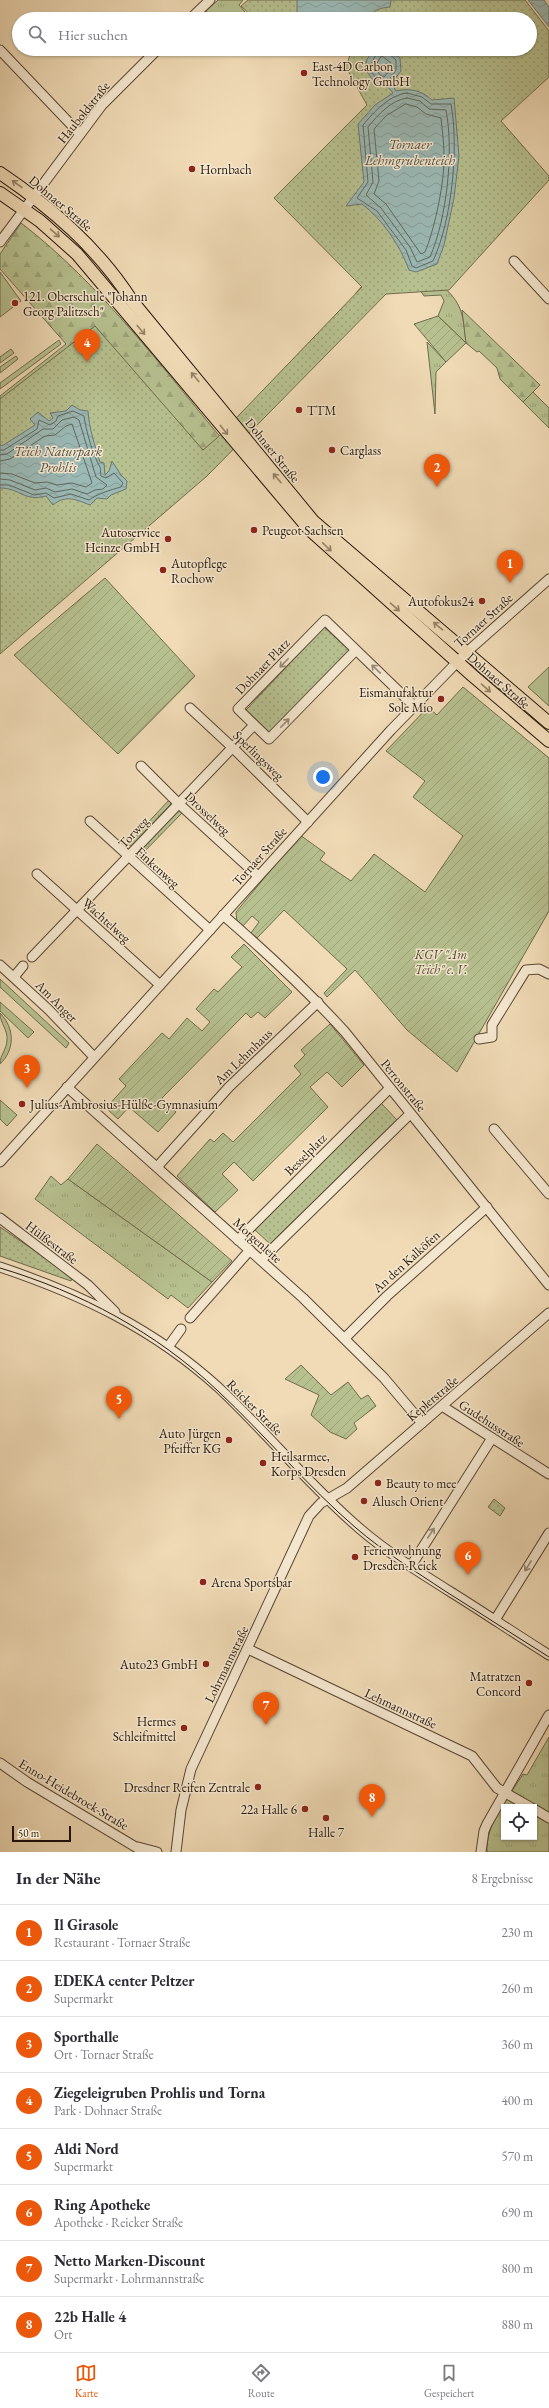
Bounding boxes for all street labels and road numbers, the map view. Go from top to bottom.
street label: Hauboldstraße [53,78,113,147]
street label: Dohnaer Straße [25,172,96,235]
street label: Dohnaer Straße [241,415,304,486]
street label: Tornaer Straße [450,589,516,651]
street label: Dohnaer Platz [231,635,293,698]
street label: Dohnaer Straße [464,648,534,712]
street label: Sperlingsweg [230,727,288,784]
street label: Drosselweg [181,788,234,839]
street label: Torweg [114,813,153,852]
street label: Tornaer Straße [228,823,290,889]
street label: Finkenweg [132,843,184,892]
street label: Wachtelweg [79,894,135,947]
street label: Am Anger [31,976,82,1026]
street label: Am Lehmhaus [210,1024,276,1089]
street label: Perronstraße [377,1055,430,1115]
street label: Besselplatz [281,1129,330,1179]
street label: Morgenleite [230,1214,286,1267]
street label: Hülßestraße [22,1217,81,1268]
street label: An den Kalköfen [368,1227,444,1297]
street label: Keplerstraße [403,1372,462,1425]
street label: Reicker Straße [223,1376,286,1439]
street label: Gudehusstraße [456,1396,528,1451]
street label: Lohrmannstraße [201,1623,252,1705]
street label: Lehmannstraße [362,1684,440,1733]
street label: Enno-Heidebroek-Straße [16,1755,132,1834]

